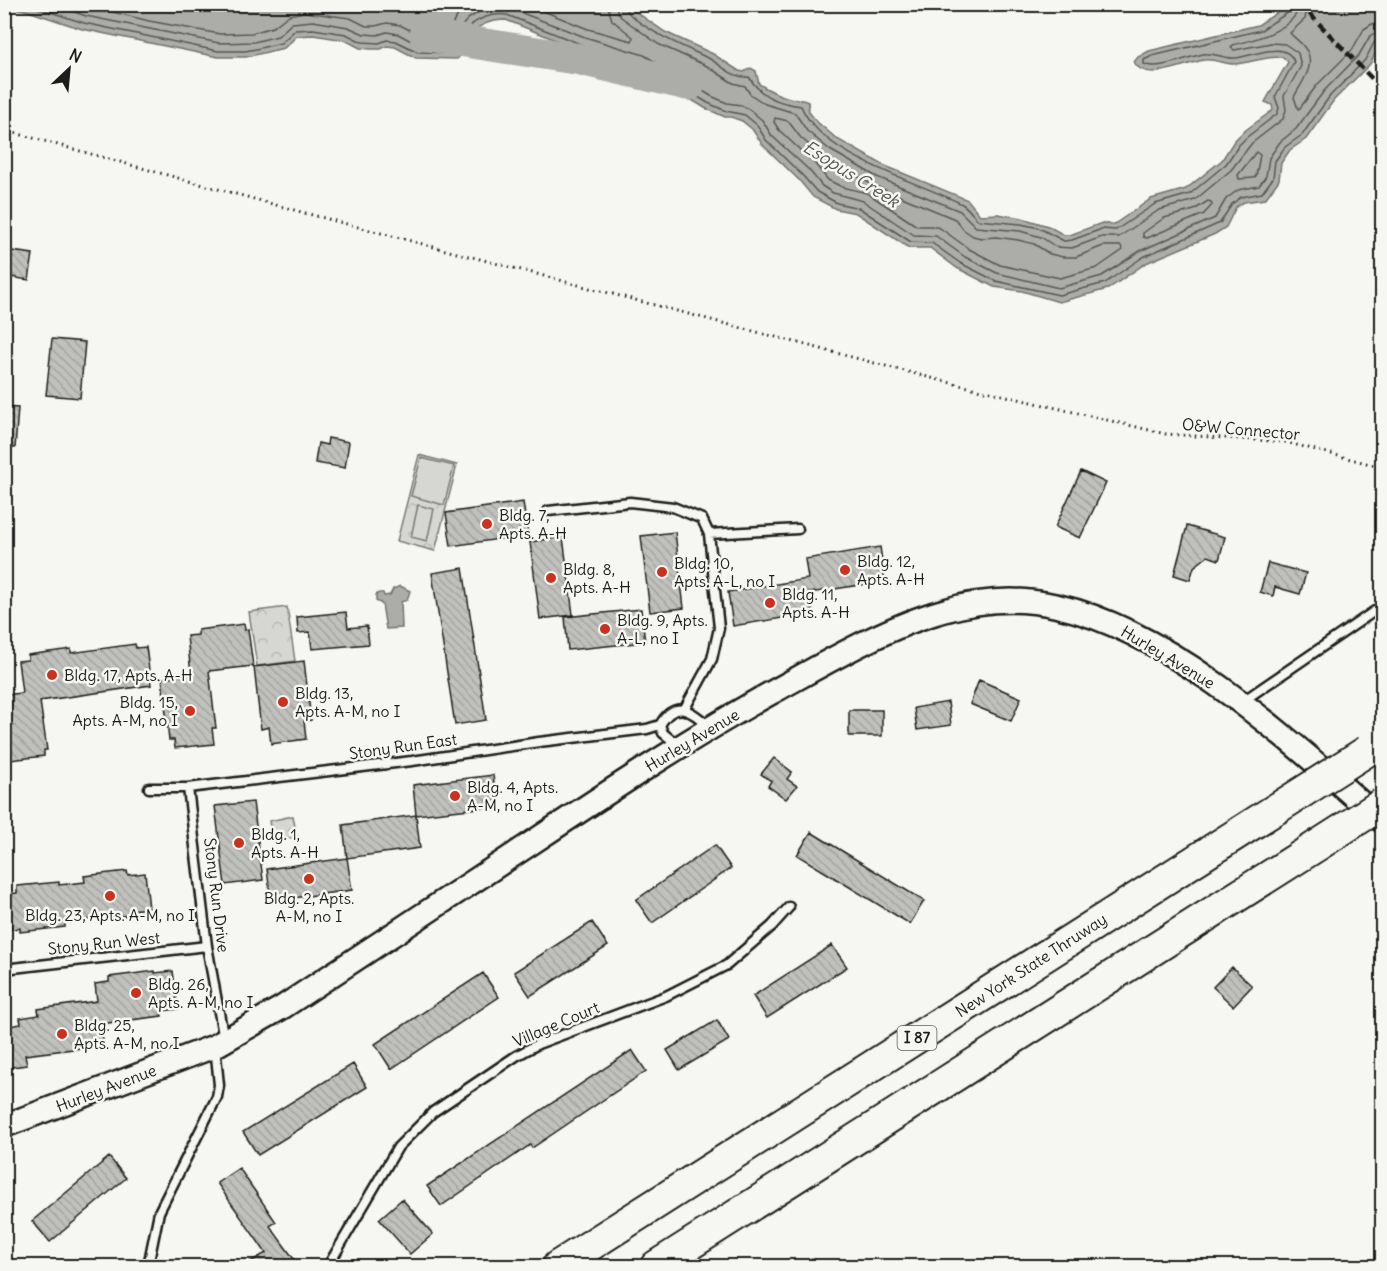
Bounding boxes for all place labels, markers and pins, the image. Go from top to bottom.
place label: Bldg. 7, Apts. A-H [499,505,567,543]
marker: Bldg. 7, Apts. A-H [480,517,494,531]
place label: Bldg. 12, Apts. A-H [857,551,925,589]
place label: Bldg. 10, Apts. A-L, no I [674,553,775,591]
place label: Bldg. 8, Apts. A-H [563,559,631,597]
marker: Bldg. 12, Apts. A-H [838,563,852,577]
marker: Bldg. 10, Apts. A-L, no I [655,565,669,579]
marker: Bldg. 8, Apts. A-H [544,571,558,585]
place label: Bldg. 11, Apts. A-H [782,584,850,622]
marker: Bldg. 11, Apts. A-H [763,596,777,610]
place label: Bldg. 9, Apts. A-L, no I [617,610,708,648]
marker: Bldg. 9, Apts. A-L, no I [598,622,612,636]
place label: Bldg. 17, Apts. A-H [64,665,193,685]
marker: Bldg. 17, Apts. A-H [45,668,59,682]
place label: Bldg. 13, Apts. A-M, no I [295,683,400,721]
place label: Bldg. 15, Apts. A-M, no I [73,692,178,730]
marker: Bldg. 13, Apts. A-M, no I [276,695,290,709]
marker: Bldg. 15, Apts. A-M, no I [183,704,197,718]
place label: Bldg. 4, Apts. A-M, no I [467,777,558,815]
marker: Bldg. 4, Apts. A-M, no I [448,789,462,803]
place label: Bldg. 1, Apts. A-H [251,824,319,862]
marker: Bldg. 1, Apts. A-H [232,836,246,850]
marker: Bldg. 2, Apts. A-M, no I [302,872,316,886]
place label: Bldg. 2, Apts. A-M, no I [264,888,354,926]
marker: Bldg. 23, Apts. A-M, no I [103,889,117,903]
place label: Bldg. 23, Apts. A-M, no I [25,905,195,925]
place label: Bldg. 26, Apts. A-M, no I [148,974,253,1012]
marker: Bldg. 26, Apts. A-M, no I [129,986,143,1000]
place label: Bldg. 25, Apts. A-M, no I [74,1015,179,1053]
marker: Bldg. 25, Apts. A-M, no I [55,1027,69,1041]

